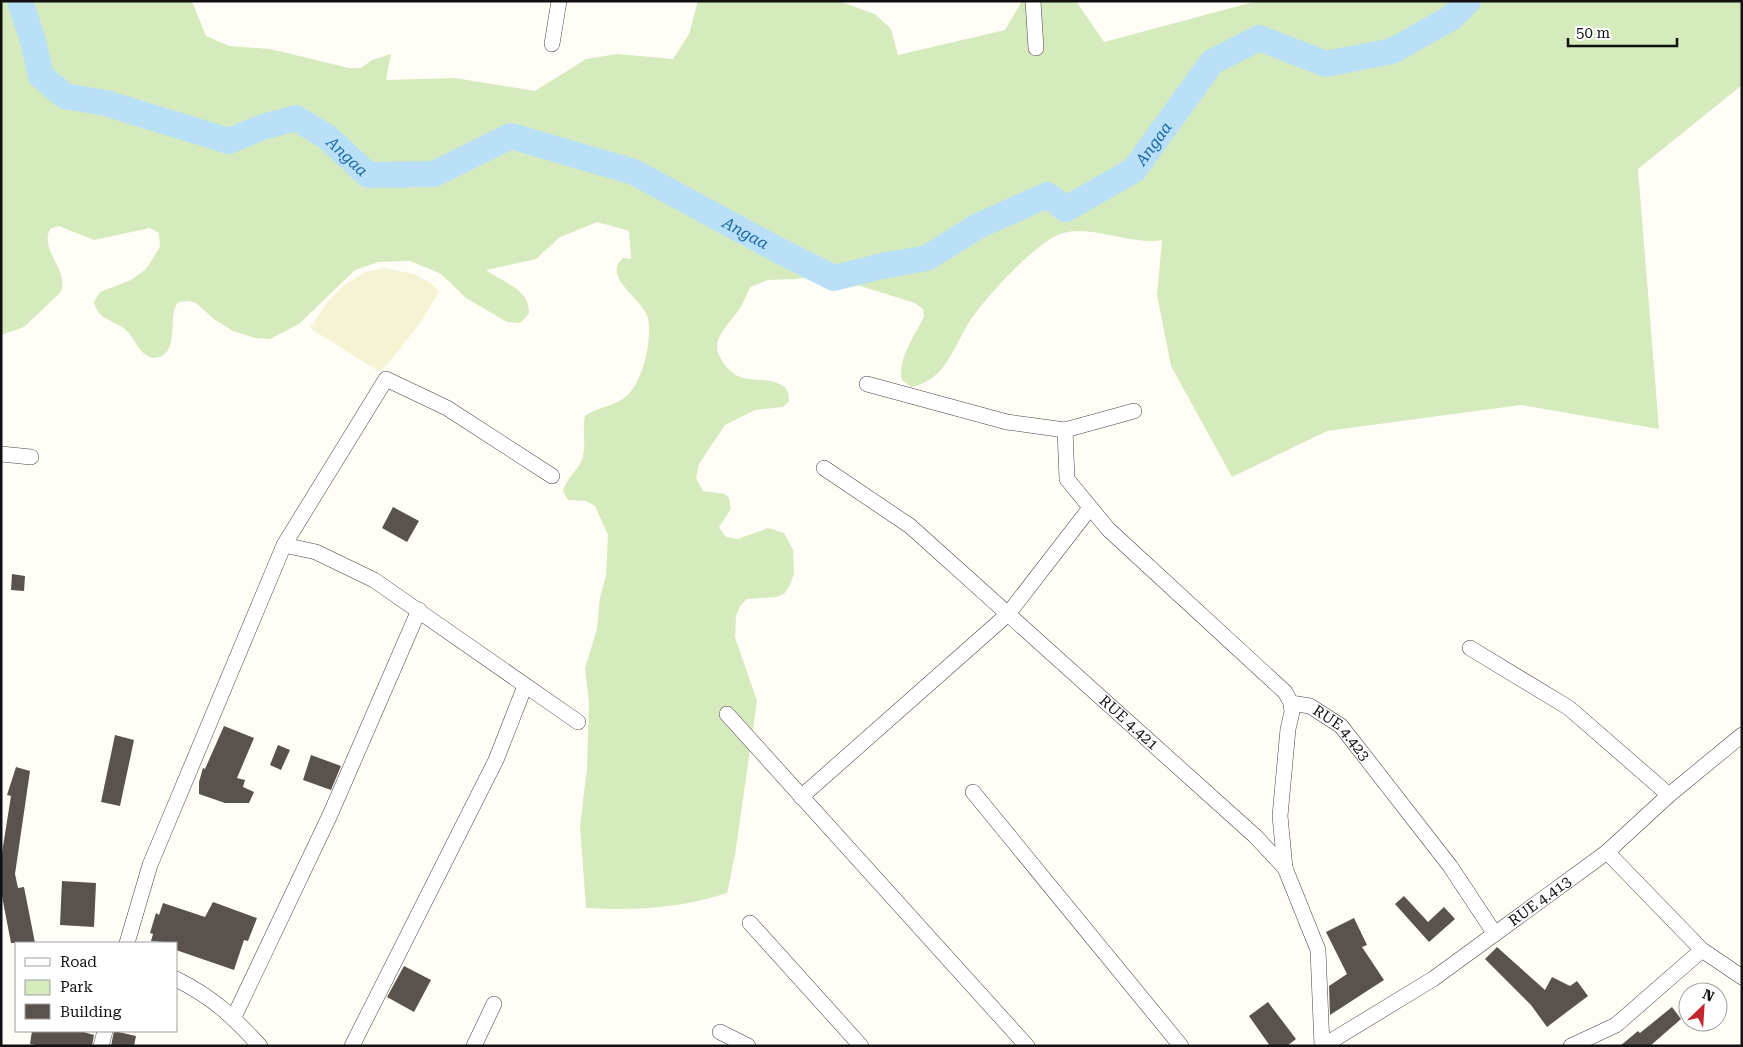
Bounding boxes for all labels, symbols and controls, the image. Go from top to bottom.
scale bar [1568,15,1677,47]
text: 50 m [1576,24,1611,42]
water label: Angaa [1131,118,1176,170]
water label: Angaa [322,132,372,180]
water label: Angaa [719,213,772,253]
street label: RUE 4.421 [1096,692,1162,754]
street label: RUE 4.423 [1310,701,1374,764]
street label: RUE 4.413 [1505,872,1575,930]
legend [15,942,178,1032]
text: Road [60,953,97,971]
text: Park [60,978,94,996]
north arrow [1678,982,1728,1032]
text: N [1700,986,1717,1005]
text: Building [60,1003,122,1021]

